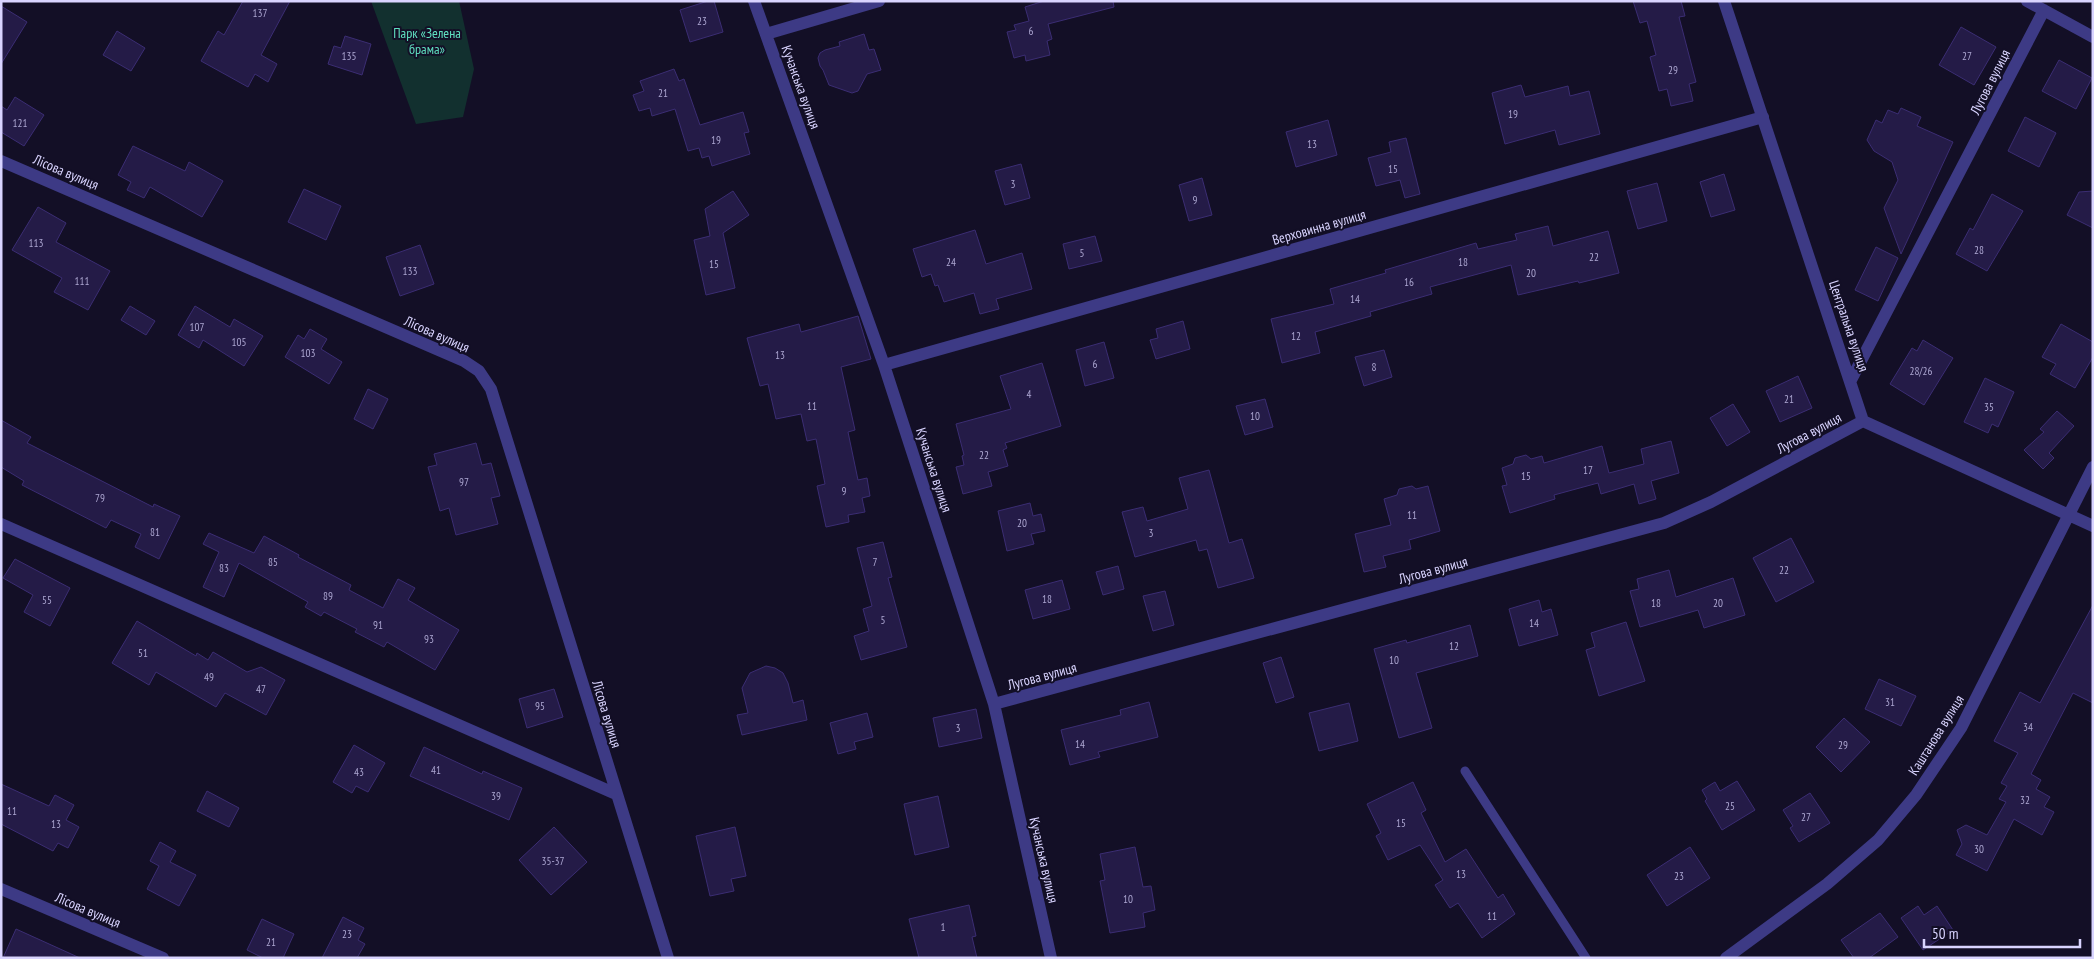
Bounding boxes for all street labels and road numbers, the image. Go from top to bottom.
street label: Кучанська вулиця [778,43,824,131]
street label: Лугова вулиця [1965,46,2014,118]
street label: Лісова вулиця [30,150,101,194]
street label: Верховинна вулиця [1270,205,1368,249]
street label: Центральна вулиця [1825,278,1873,374]
street label: Лісова вулиця [401,311,472,356]
street label: Лугова вулиця [1773,408,1844,458]
street label: Кучанська вулиця [912,425,956,515]
street label: Лугова вулиця [1396,552,1469,588]
street label: Лугова вулиця [1005,658,1078,694]
street label: Лісова вулиця [588,677,626,750]
street label: Каштанова вулиця [1904,691,1968,779]
street label: Кучанська вулиця [1025,815,1063,905]
street label: Лісова вулиця [52,888,123,932]

